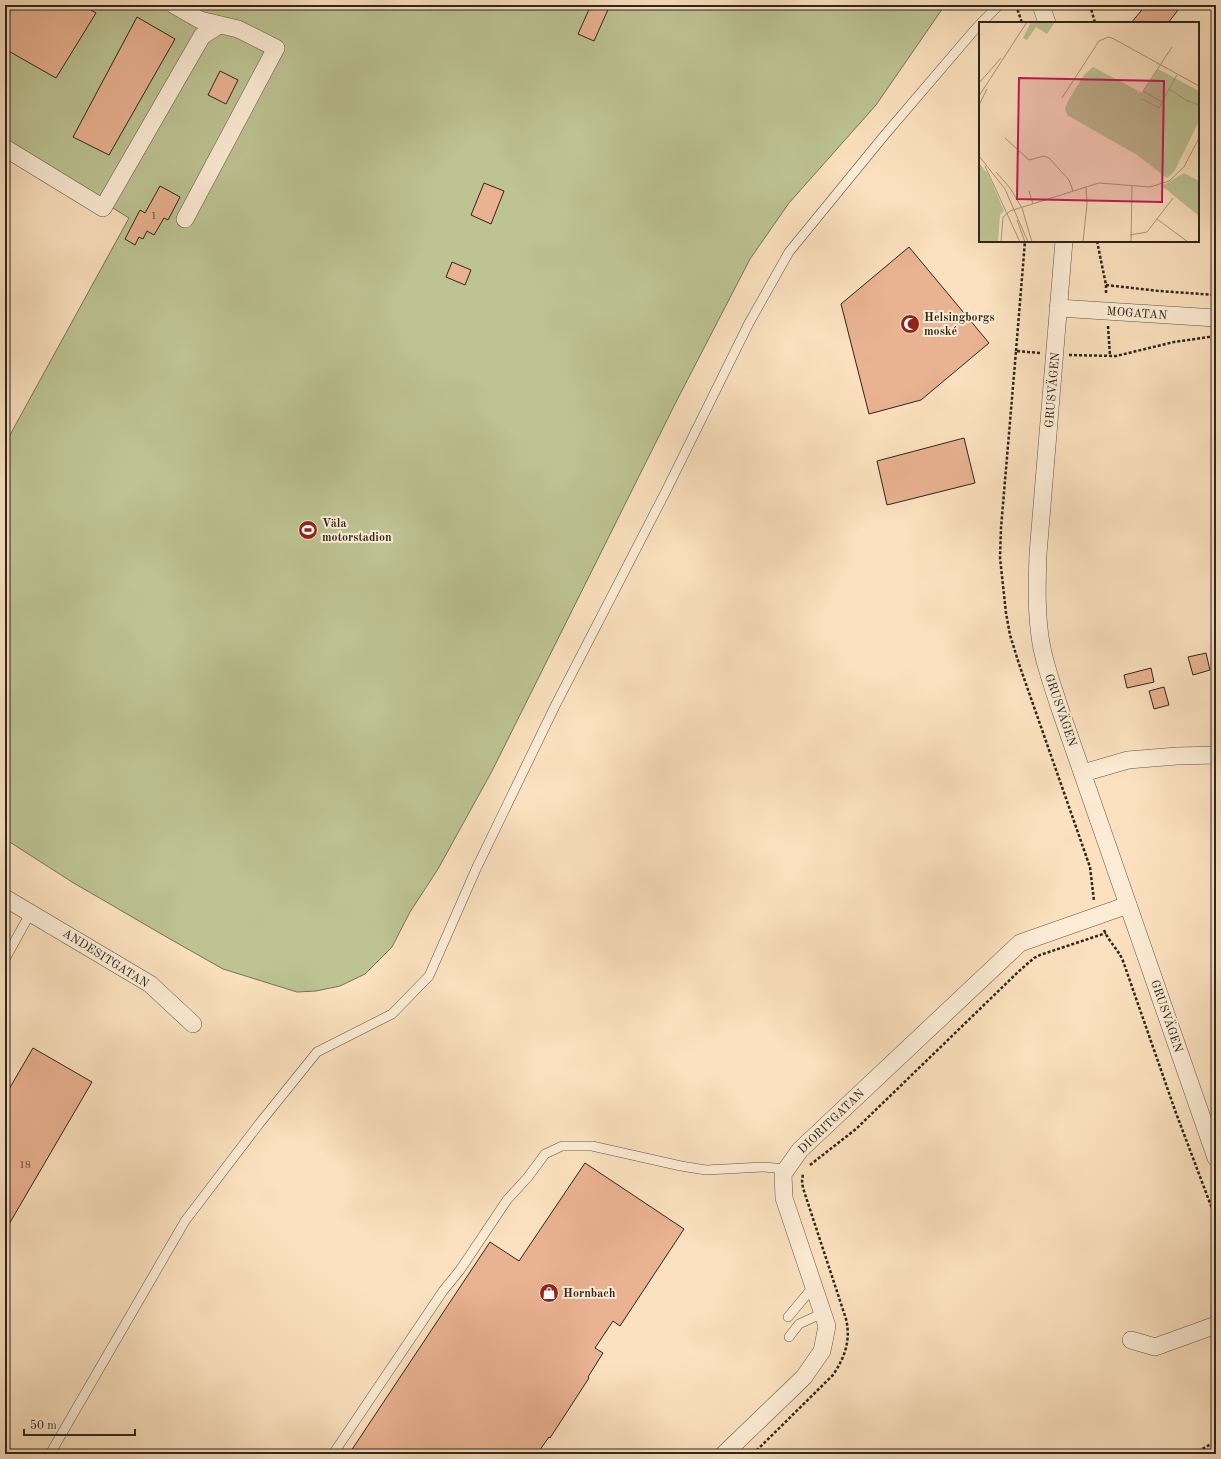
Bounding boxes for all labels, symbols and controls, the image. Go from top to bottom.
inset map [979,22,1199,242]
house number: 1 [151,211,157,221]
street label: MOGATAN [1106,306,1168,322]
place label: Helsingborgs moské [924,312,995,338]
mosque icon: Helsingborgs moské [899,313,921,335]
street label: GRUSVÄGEN [1040,351,1062,428]
place label: Väla motorstadion [322,518,392,544]
sports icon: Väla motorstadion [297,519,319,541]
street label: GRUSVÄGEN [1042,671,1082,748]
street label: ANDESITGATAN [60,927,151,990]
street label: GRUSVÄGEN [1148,977,1188,1054]
street label: DIORITGATAN [796,1087,867,1156]
house number: 18 [19,1160,31,1170]
shop icon: Hornbach [538,1282,560,1304]
place label: Hornbach [563,1288,616,1300]
scale bar [24,1411,135,1437]
text: 50 m [30,1419,57,1432]

